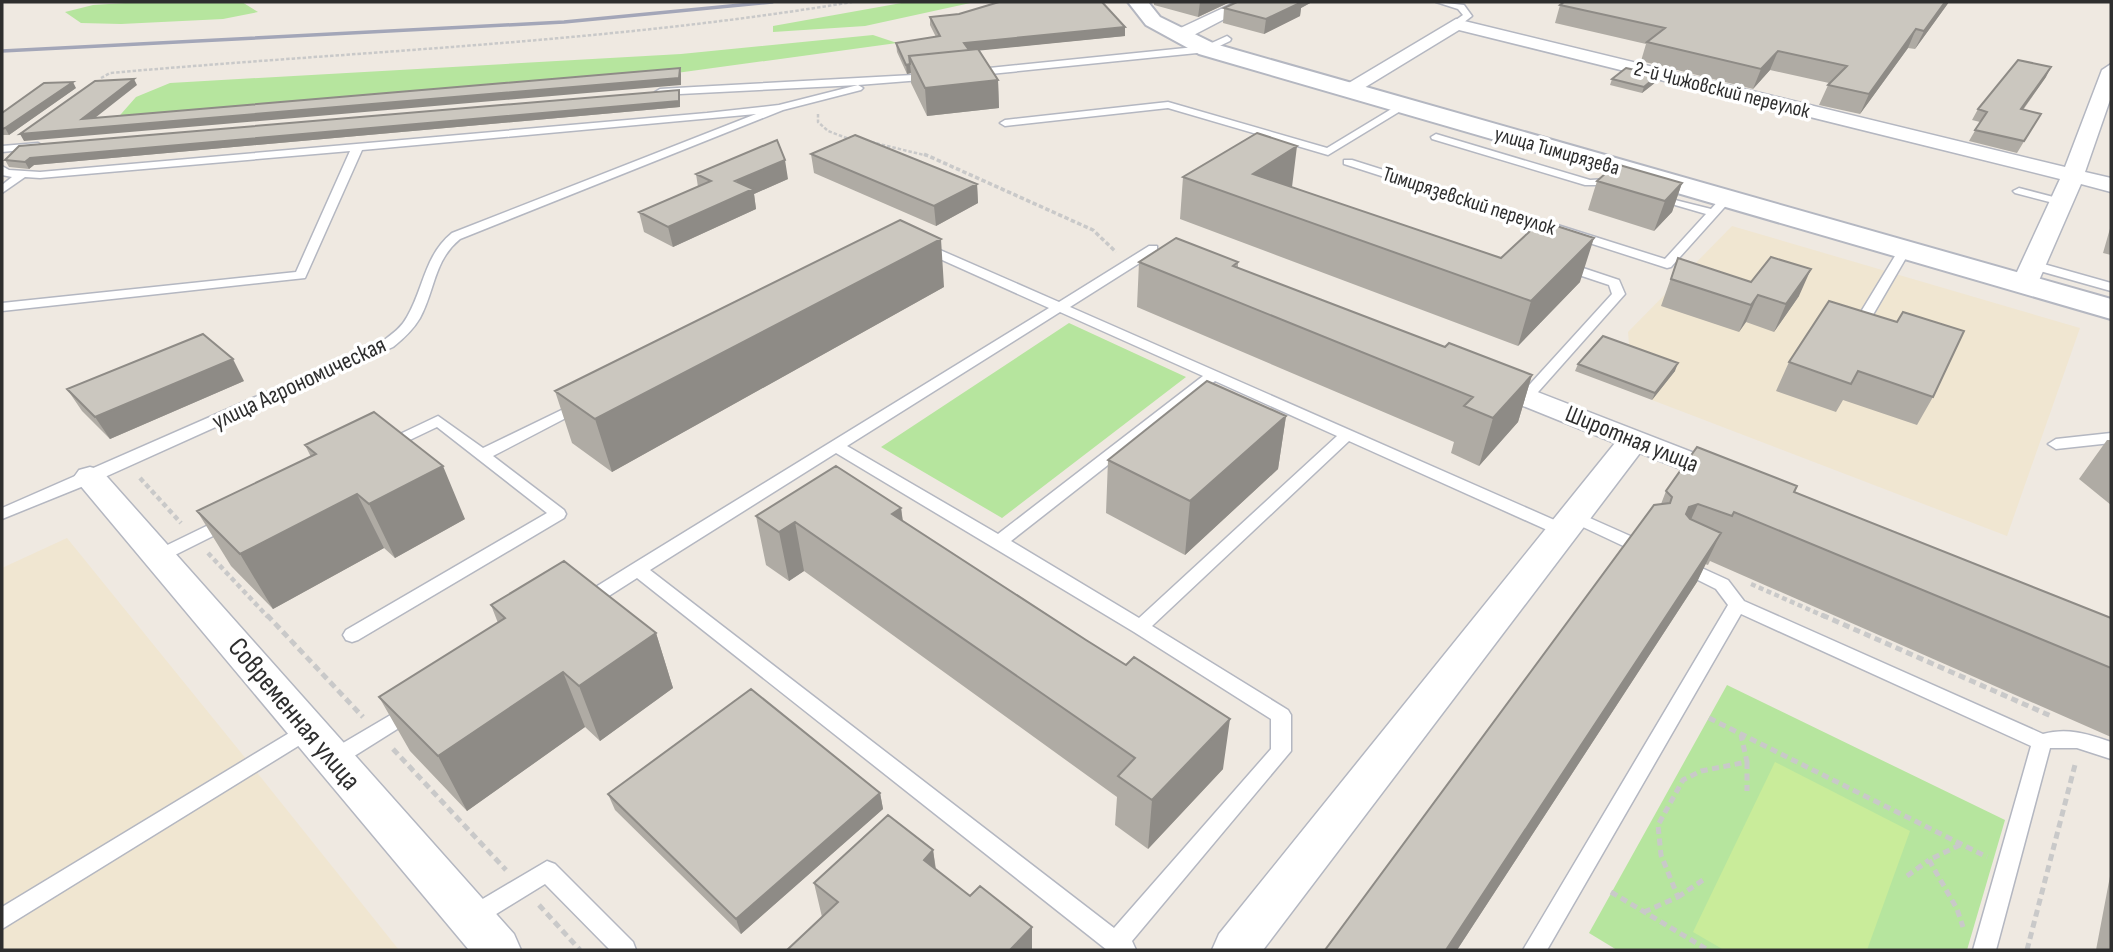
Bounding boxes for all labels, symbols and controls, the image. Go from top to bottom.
street label: 2-й Чижовский переулок [1632,56,1812,124]
street label: улица Тимирязева [1492,121,1622,181]
street label: Тимирязевский переулок [1379,161,1559,241]
street label: улица Агрономическая [208,330,390,436]
street label: Широтная улица [1561,399,1703,479]
street label: Современная улица [221,631,367,797]

